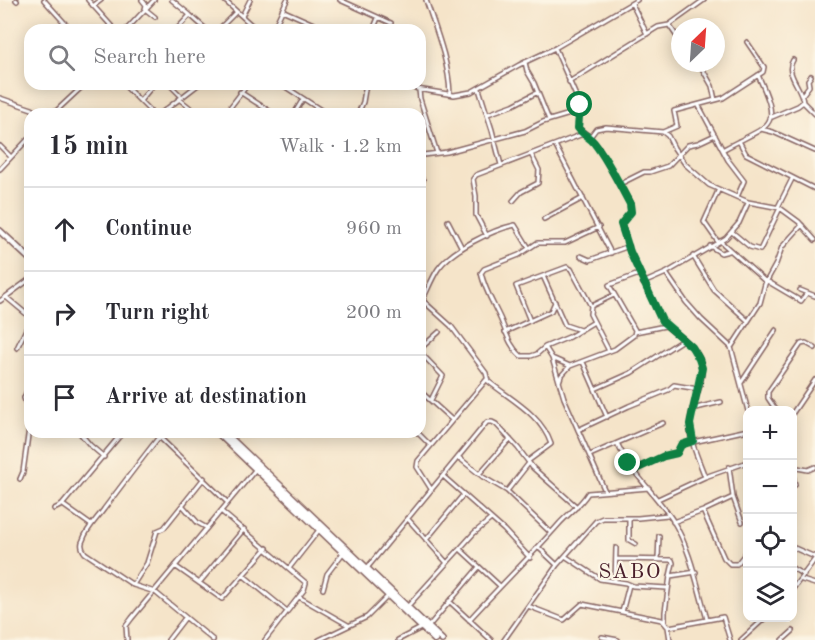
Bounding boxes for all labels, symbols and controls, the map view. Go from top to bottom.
north arrow [671,18,725,72]
search box [24,24,426,90]
icon: search [45,41,78,74]
text: Search here [93,46,206,68]
route start [566,91,592,117]
text: 15 min [48,134,128,160]
text: Walk · 1.2 km [279,137,402,157]
icon: ahead [48,213,81,246]
text: Continue [105,218,192,240]
text: 960 m [346,219,402,239]
icon: right [48,297,81,330]
text: Turn right [105,302,209,324]
text: 200 m [346,303,402,323]
icon: arrive [48,381,81,414]
text: Arrive at destination [105,386,307,408]
map controls [743,406,797,622]
button: + [743,406,797,460]
route end [614,449,640,475]
button: − [743,460,797,514]
button: locate [743,514,797,568]
district label: SABO [598,562,662,583]
button: layers [743,568,797,622]

